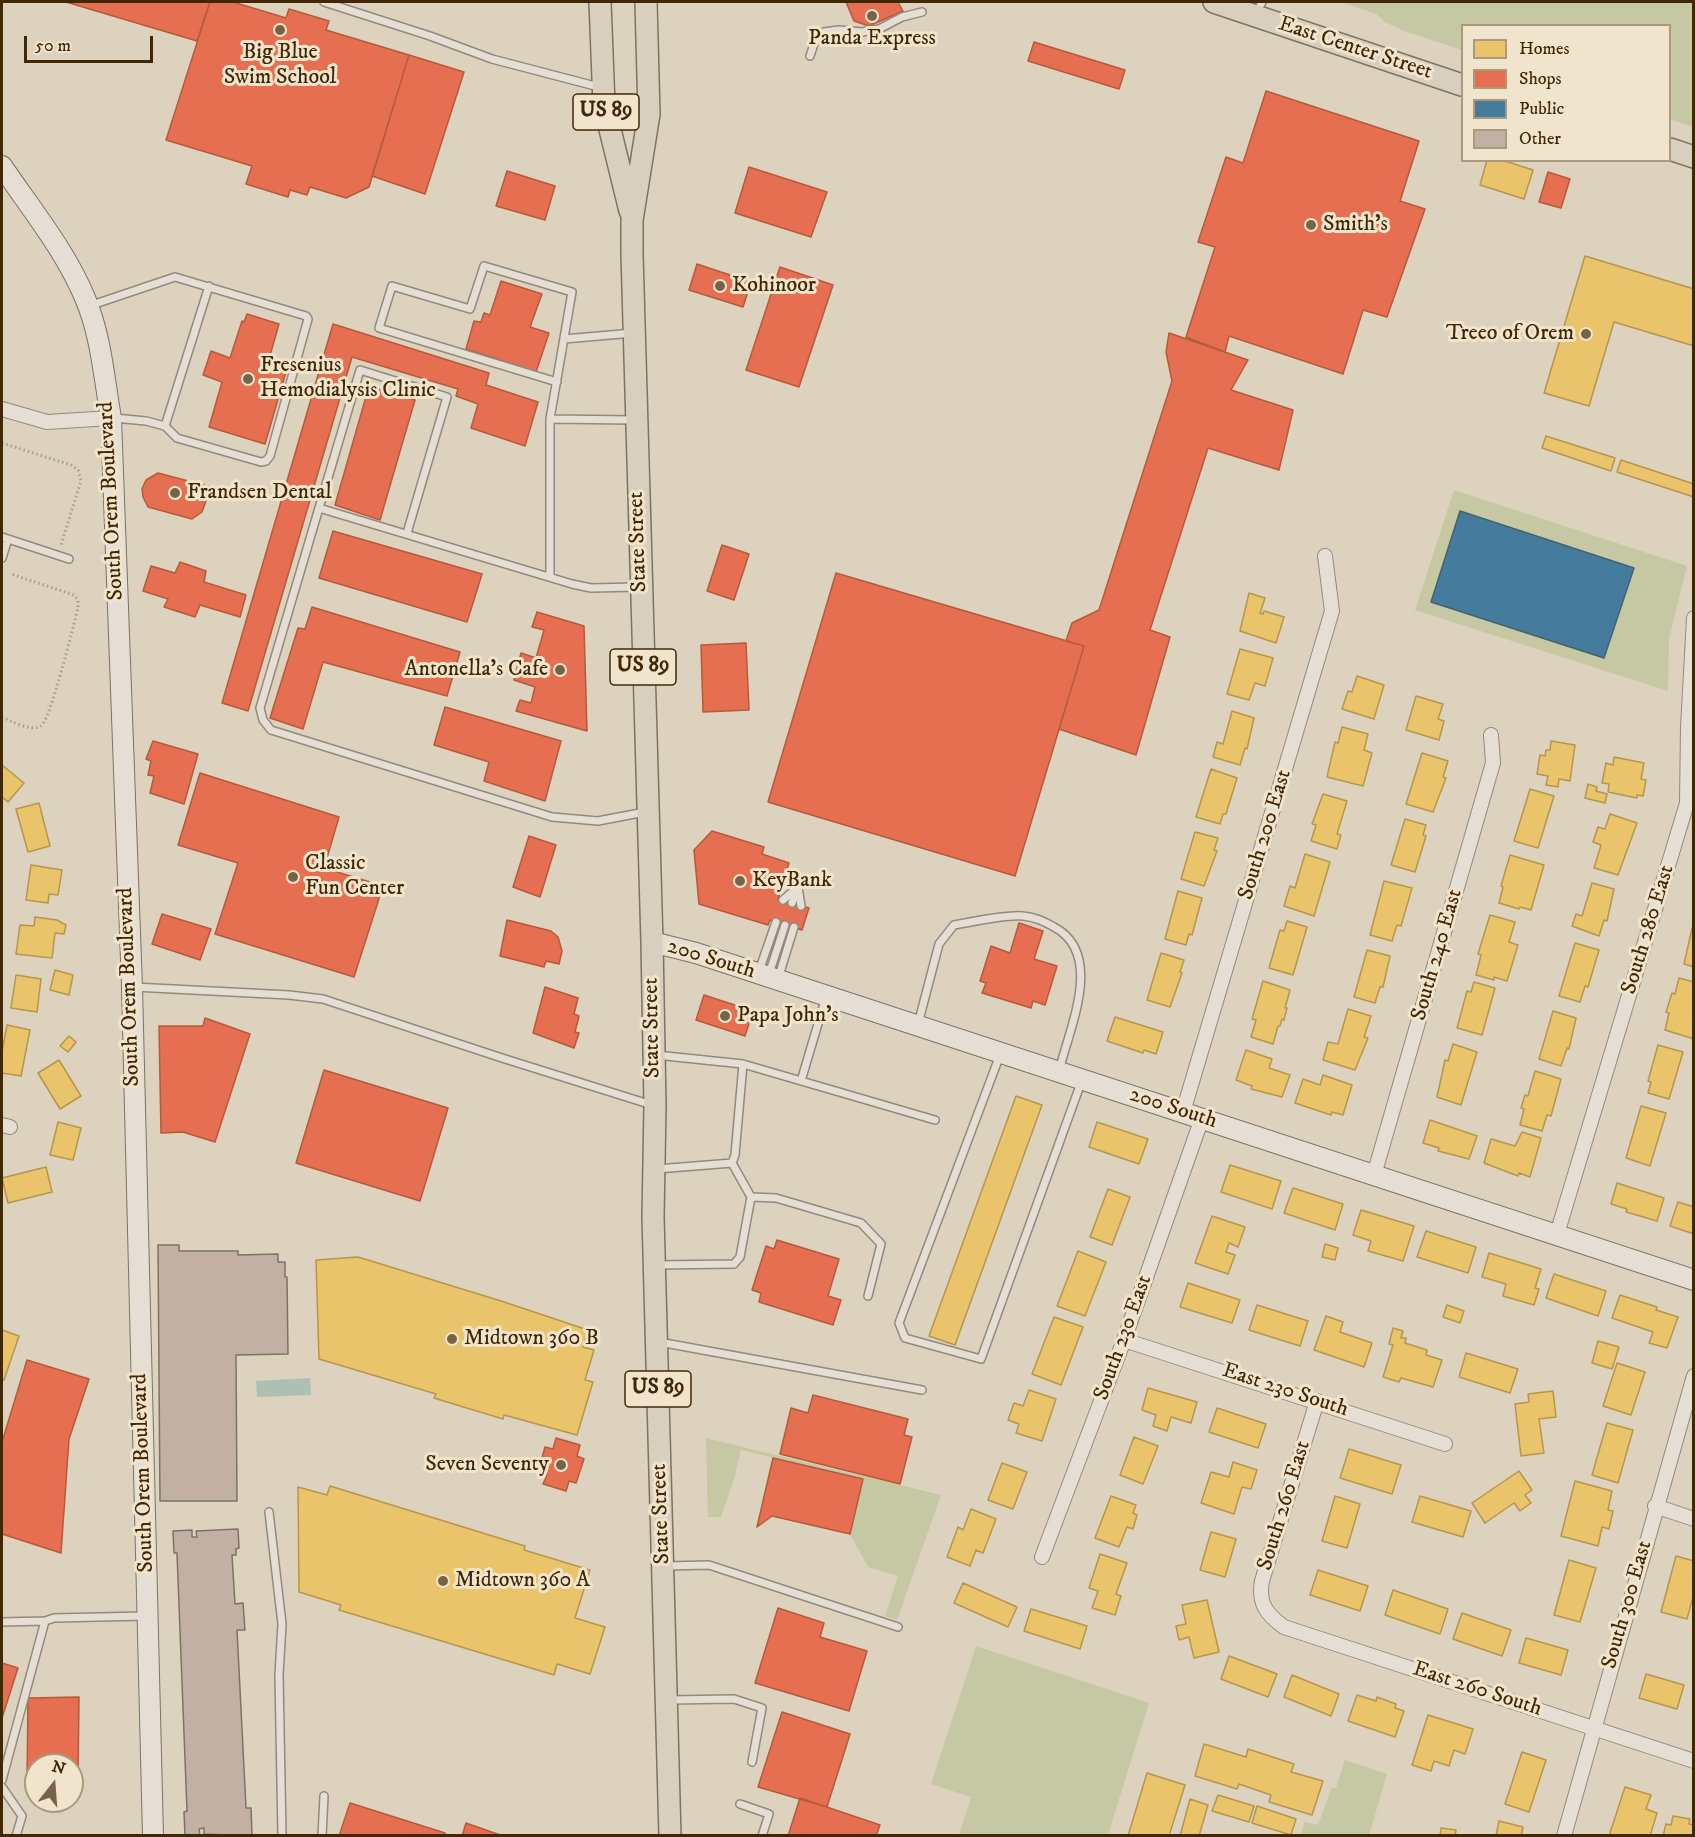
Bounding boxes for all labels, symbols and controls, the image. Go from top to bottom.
marker: Panda Express [865,9,879,23]
street label: East Center Street [1275,12,1435,86]
marker: Big Blue Swim School [273,23,287,37]
scale bar [27,24,156,62]
legend [1461,24,1671,162]
place label: Panda Express [808,26,936,52]
text: 50 m [35,35,71,57]
text: Homes [1519,38,1570,60]
place label: Big Blue Swim School [224,40,336,92]
text: Shops [1519,68,1562,90]
road number: US 89 [573,94,639,130]
text: Public [1519,98,1564,120]
text: Other [1519,128,1561,150]
place label: Smith's [1323,212,1388,238]
marker: Smith's [1304,218,1318,232]
place label: Kohinoor [732,273,816,299]
marker: Kohinoor [713,279,727,293]
place label: Treeo of Orem [1446,321,1574,347]
marker: Treeo of Orem [1579,327,1593,341]
place label: Fresenius Hemodialysis Clinic [260,353,436,404]
marker: Fresenius Hemodialysis Clinic [241,372,255,386]
street label: South Orem Boulevard [94,401,130,601]
place label: Frandsen Dental [187,480,332,506]
marker: Frandsen Dental [168,486,182,500]
street label: State Street [624,491,654,593]
road number: US 89 [610,649,676,685]
place label: Antonella's Cafe [405,657,548,683]
marker: Antonella's Cafe [553,663,567,677]
street label: South 200 East [1234,767,1298,903]
place label: Classic Fun Center [305,851,404,902]
street label: South 280 East [1617,862,1681,998]
place label: KeyBank [752,868,832,894]
marker: Classic Fun Center [286,870,300,884]
marker: KeyBank [733,874,747,888]
street label: South 240 East [1407,886,1469,1024]
street label: South Orem Boulevard [113,887,147,1087]
street label: 200 South [664,934,758,986]
street label: State Street [639,977,667,1079]
place label: Papa John's [737,1003,839,1029]
marker: Papa John's [718,1009,732,1023]
street label: 200 South [1126,1082,1220,1136]
street label: South 230 East [1089,1272,1159,1404]
place label: Midtown 360 B [464,1326,599,1352]
marker: Midtown 360 B [445,1332,459,1346]
street label: East 230 South [1219,1358,1351,1424]
road number: US 89 [625,1371,691,1407]
street label: South Orem Boulevard [127,1373,161,1573]
street label: South 260 East [1253,1438,1317,1574]
place label: Seven Seventy [425,1452,549,1478]
marker: Seven Seventy [554,1458,568,1472]
street label: State Street [647,1463,677,1565]
street label: South 300 East [1597,1538,1659,1672]
place label: Midtown 360 A [455,1568,590,1594]
marker: Midtown 360 A [436,1574,450,1588]
street label: East 260 South [1409,1657,1545,1723]
north arrow [24,1753,84,1813]
text: N [49,1756,68,1779]

